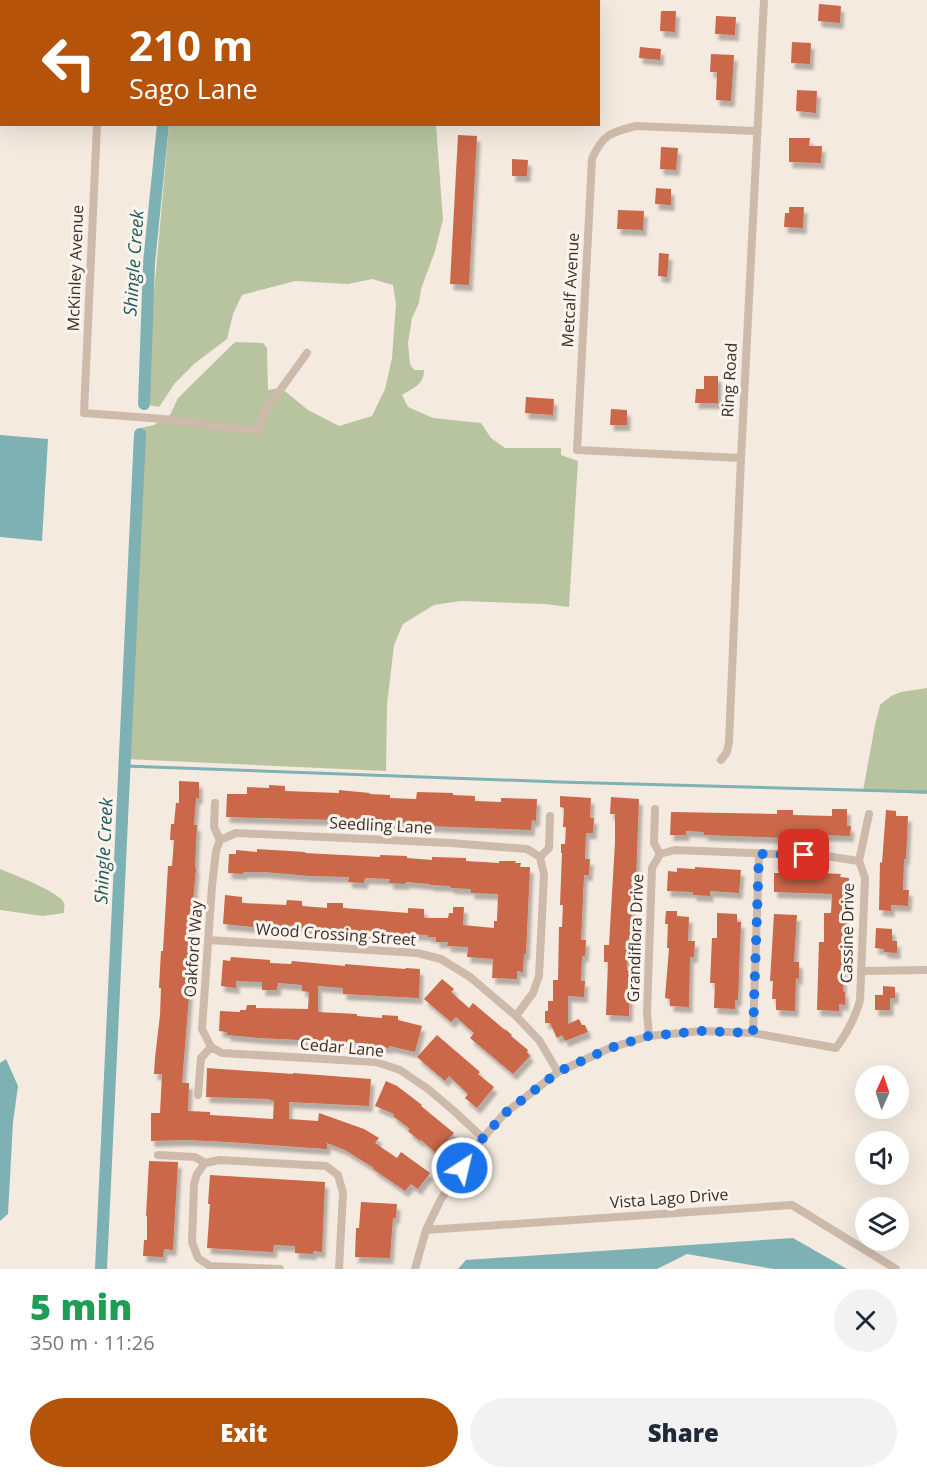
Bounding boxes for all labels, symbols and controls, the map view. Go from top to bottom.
text: 210 m [129,16,253,73]
icon: left [30,24,108,102]
text: Sago Lane [129,70,258,107]
street label: McKinley Avenue [62,204,88,332]
water label: Shingle Creek [117,208,149,317]
street label: Metcalf Avenue [556,232,584,348]
street label: Ring Road [716,342,742,418]
water label: Shingle Creek [88,796,118,905]
street label: Seedling Lane [329,811,433,839]
pin [778,829,829,880]
icon: arrive [787,838,820,871]
street label: Grandiflora Drive [622,873,648,1003]
street label: Cassine Drive [835,883,859,983]
street label: Oakford Way [179,899,207,998]
street label: Wood Crossing Street [255,917,417,951]
street label: Cedar Lane [299,1032,385,1062]
north arrow [855,1065,909,1119]
map controls [855,1065,909,1251]
button: sound [855,1131,909,1185]
position arrow [430,1136,494,1200]
street label: Vista Lago Drive [609,1183,729,1213]
button: layers [855,1197,909,1251]
text: 5 min [30,1282,132,1331]
button: close [834,1289,897,1352]
text: 350 m · 11:26 [30,1329,155,1356]
button: Exit [30,1398,458,1467]
button: Share [470,1398,897,1467]

